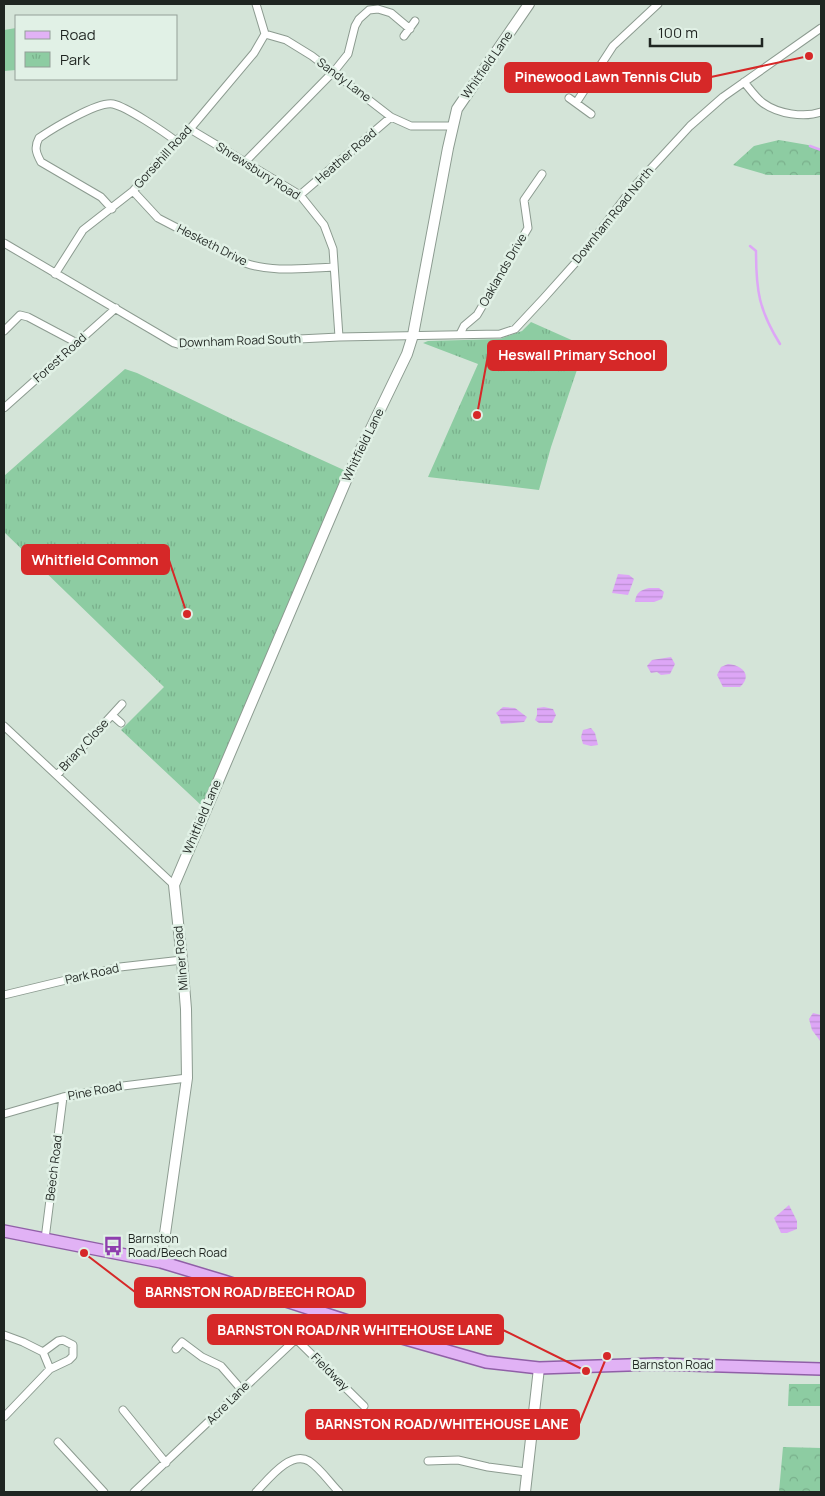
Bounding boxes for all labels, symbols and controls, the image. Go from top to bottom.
legend [15,15,178,80]
scale bar [650,15,762,47]
text: 100 m [658,22,698,43]
text: Road [60,24,96,45]
street label: Whitfield Lane [457,27,516,102]
text: Park [60,49,90,70]
street label: Sandy Lane [314,54,375,106]
callout: Pinewood Lawn Tennis Club [505,63,711,92]
text: Pinewood Lawn Tennis Club [515,67,702,86]
street label: Gorsehill Road [130,121,195,192]
street label: Heather Road [311,124,380,187]
street label: Shrewsbury Road [213,138,304,203]
street label: Downham Road North [568,163,657,267]
street label: Hesketh Drive [174,220,250,270]
street label: Oaklands Drive [475,230,530,309]
street label: Forest Road [29,329,90,386]
street label: Downham Road South [179,330,301,351]
callout: Heswall Primary School [488,341,666,370]
text: Heswall Primary School [498,345,656,364]
street label: Whitfield Lane [338,405,388,484]
callout: Whitfield Common [22,545,169,574]
text: Whitfield Common [31,550,159,569]
street label: Briary Close [55,715,112,775]
street label: Whitfield Lane [178,777,225,857]
street label: Milner Road [169,925,192,991]
street label: Park Road [63,959,120,988]
street label: Pine Road [66,1077,124,1104]
street label: Beech Road [41,1134,66,1202]
place label: Barnston Road/Beech Road [128,1230,227,1261]
bus stop icon: Barnston Road/Beech Road [102,1235,124,1257]
callout: BARNSTON ROAD/BEECH ROAD [135,1278,365,1307]
text: BARNSTON ROAD/BEECH ROAD [145,1282,355,1301]
callout: BARNSTON ROAD/NR WHITEHOUSE LANE [208,1315,503,1344]
text: BARNSTON ROAD/NR WHITEHOUSE LANE [217,1320,493,1339]
street label: Fieldway [308,1349,354,1395]
street label: Barnston Road [632,1356,714,1373]
street label: Acre Lane [202,1377,253,1428]
callout: BARNSTON ROAD/WHITEHOUSE LANE [306,1410,579,1439]
text: BARNSTON ROAD/WHITEHOUSE LANE [315,1414,569,1433]

